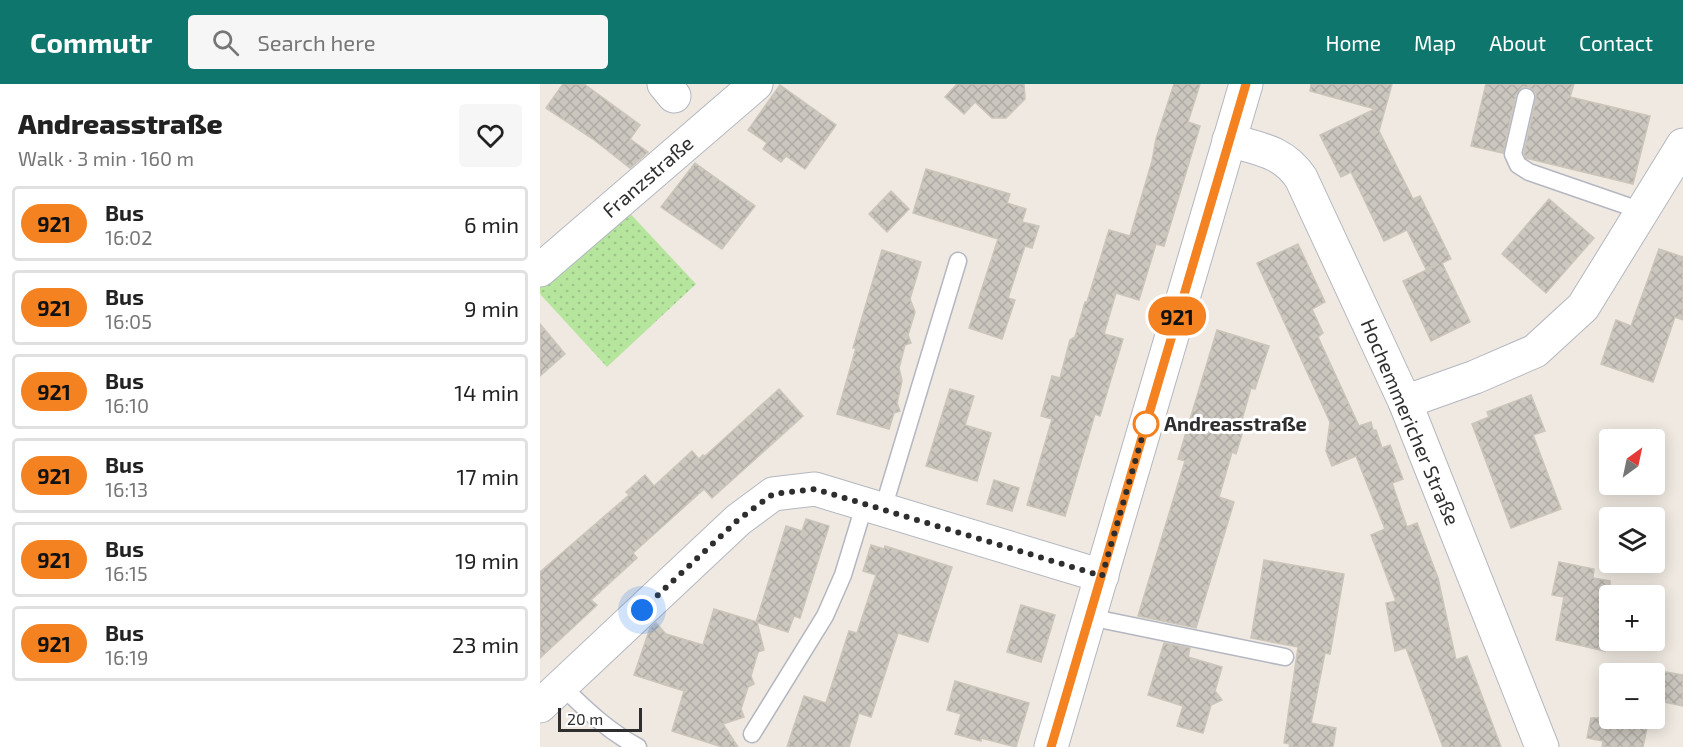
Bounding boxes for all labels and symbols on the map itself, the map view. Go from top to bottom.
street label: Franzstraße [597,130,698,222]
line badge: 921 [1142,296,1212,336]
street label: Hochemmericher Straße [1357,315,1465,528]
marker: Andreasstraße [1133,411,1159,437]
place label: Andreasstraße [1164,411,1307,435]
north arrow [1599,429,1665,495]
your location [627,595,657,625]
scale bar [558,705,642,732]

